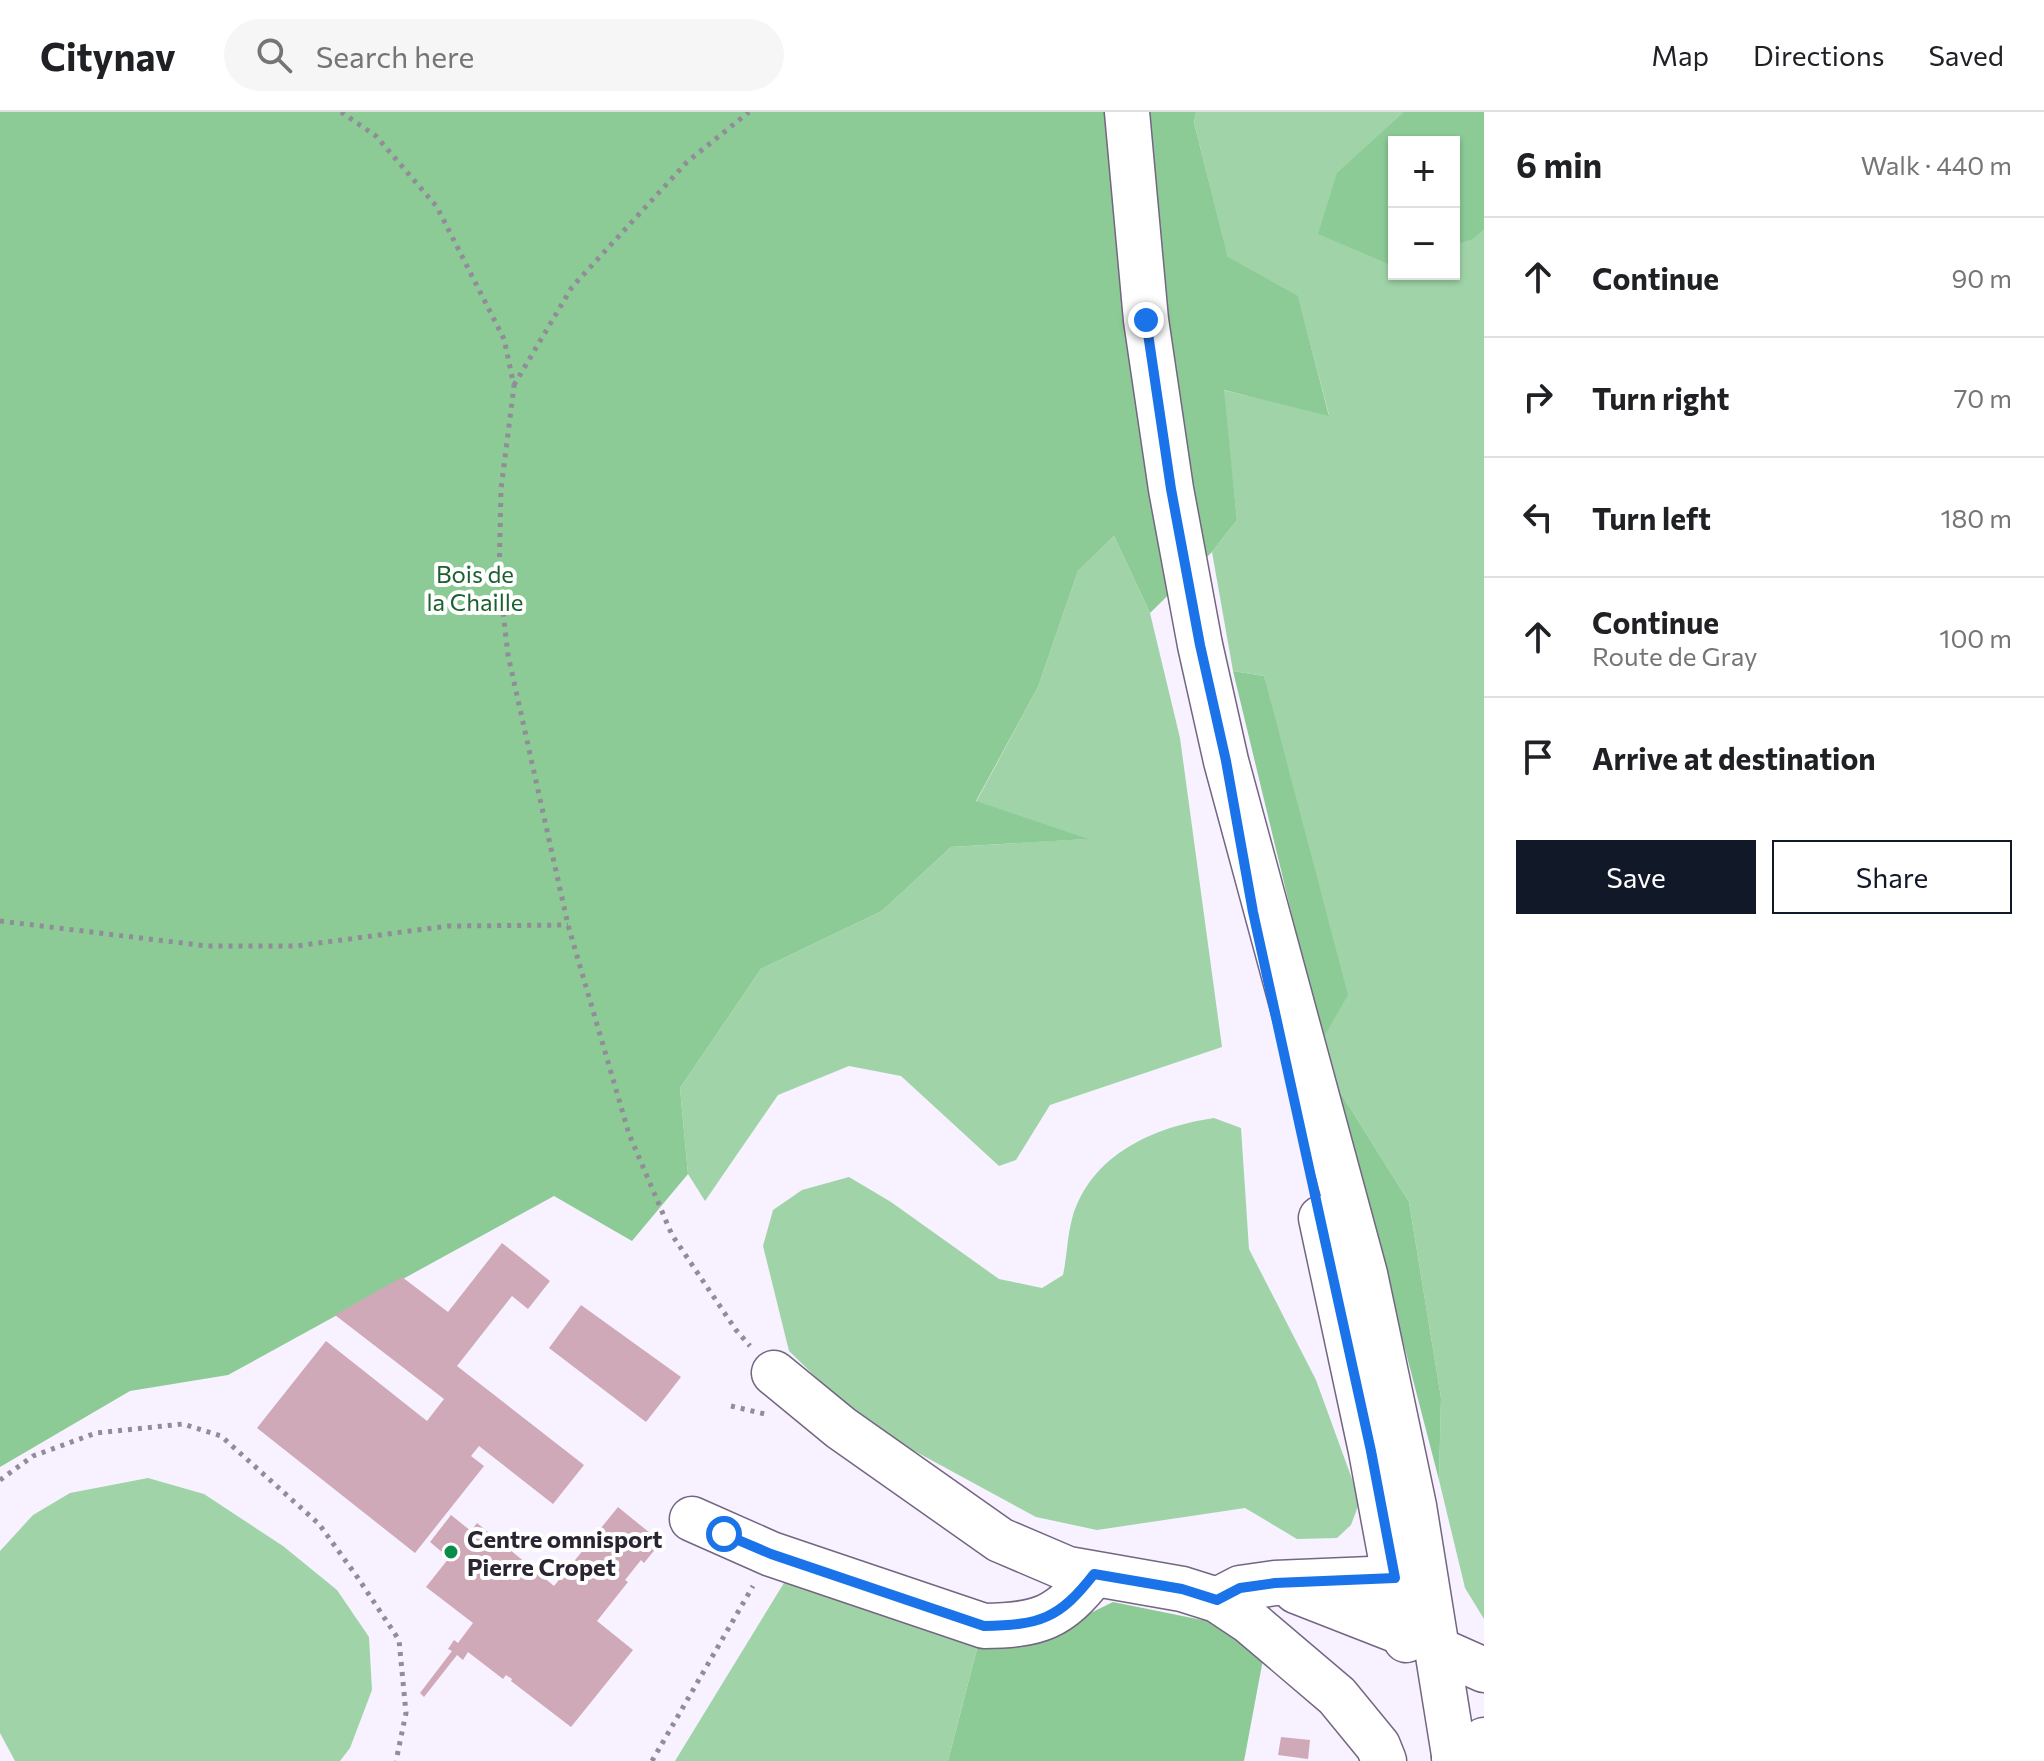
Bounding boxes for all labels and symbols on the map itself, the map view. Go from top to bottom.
route end [1128,302,1164,338]
park label: Bois de la Chaille [426,559,524,616]
route start [706,1516,742,1552]
place label: Centre omnisport Pierre Cropet [467,1524,662,1581]
marker: Centre omnisport Pierre Cropet [442,1543,460,1561]

